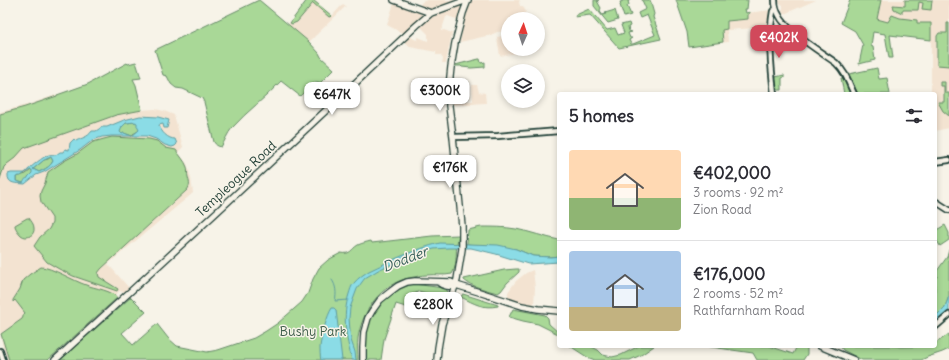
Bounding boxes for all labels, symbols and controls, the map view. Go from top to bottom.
north arrow [501,12,545,56]
map controls [501,12,545,108]
pin: €402K [751,25,807,59]
text: €402K [759,29,799,46]
button: layers [501,64,545,108]
pin: €300K [412,78,468,112]
pin: €647K [304,82,360,116]
text: €300K [420,82,460,99]
text: €647K [313,86,351,103]
text: 5 homes [569,105,634,127]
icon: filters [903,105,925,127]
street label: Templeogue Road [192,137,280,221]
pin: €176K [422,155,478,189]
text: €176K [432,159,468,176]
text: €402,000 [693,162,771,184]
icon: home [601,166,649,214]
text: 3 rooms · 92 m² [693,184,784,201]
text: Zion Road [693,201,752,218]
water label: Dodder [380,241,433,276]
text: €176,000 [693,263,766,285]
icon: home [601,267,649,315]
text: 2 rooms · 52 m² [693,285,783,302]
pin: €280K [405,292,461,326]
text: €280K [413,296,453,313]
text: Rathfarnham Road [693,302,805,319]
park label: Bushy Park [280,323,347,340]

